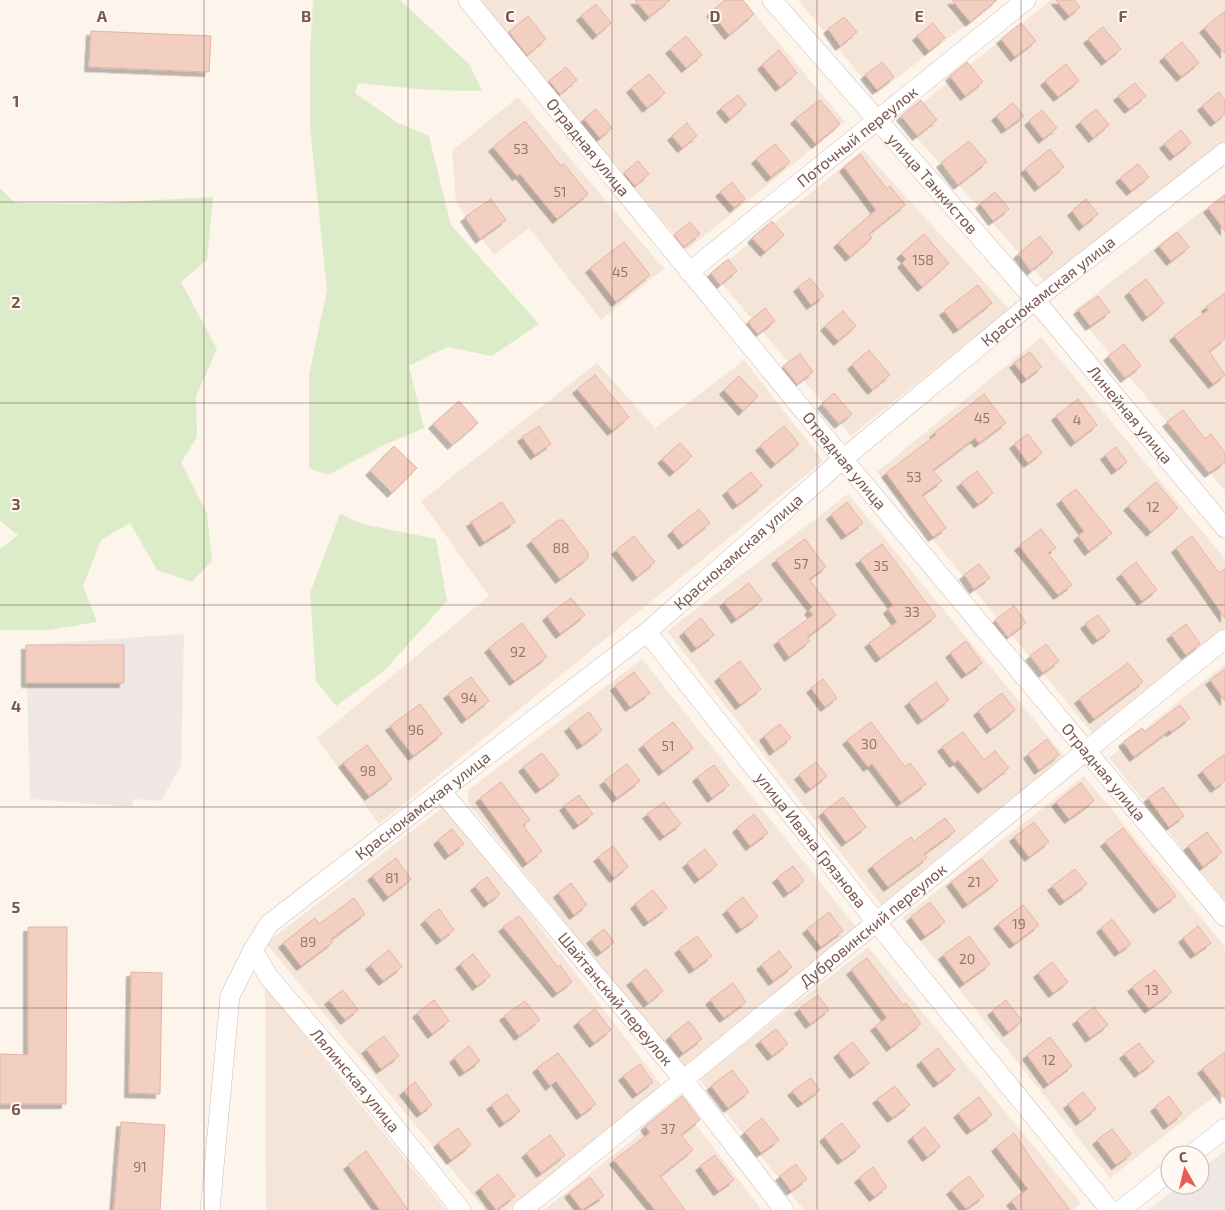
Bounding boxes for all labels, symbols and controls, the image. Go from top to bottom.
text: A [97,6,108,25]
text: B [301,6,311,25]
text: C [505,6,515,25]
text: D [710,6,721,25]
text: E [914,6,924,25]
text: F [1119,6,1128,25]
street label: Поточный переулок [793,81,921,190]
text: 1 [13,91,19,110]
street label: Отрадная улица [543,94,634,200]
street label: улица Танкистов [883,129,982,237]
house number: 53 [513,140,529,157]
house number: 51 [553,183,567,200]
street label: Краснокамская улица [977,232,1118,350]
house number: 158 [912,251,934,268]
house number: 45 [612,263,628,280]
text: 2 [11,292,21,311]
street label: Линейная улица [1084,361,1177,467]
street label: Отрадная улица [799,407,891,513]
house number: 45 [974,409,990,426]
house number: 4 [1073,411,1081,428]
house number: 53 [906,468,922,485]
street label: Краснокамская улица [669,489,806,613]
text: 3 [11,494,21,513]
house number: 12 [1146,498,1160,515]
house number: 88 [553,539,570,556]
house number: 57 [794,555,808,572]
house number: 35 [873,557,889,574]
house number: 33 [904,603,920,620]
house number: 92 [510,643,526,660]
house number: 94 [461,689,477,706]
text: 4 [11,696,21,715]
street label: Отрадная улица [1058,719,1150,824]
house number: 96 [408,721,424,738]
house number: 30 [861,735,877,752]
house number: 51 [661,737,675,754]
street label: Краснокамская улица [351,747,494,863]
house number: 98 [360,762,376,779]
street label: улица Ивана Грязнова [751,768,871,911]
street label: Дубровинский переулок [795,859,950,990]
house number: 81 [385,869,399,886]
house number: 21 [967,873,981,890]
text: 5 [12,897,21,916]
house number: 19 [1012,915,1026,932]
street label: Шайтанский переулок [555,928,678,1069]
house number: 89 [300,933,316,950]
house number: 20 [959,950,975,967]
house number: 13 [1145,981,1159,998]
street label: Лялинская улица [307,1024,405,1135]
house number: 12 [1042,1051,1056,1068]
text: 6 [11,1099,21,1118]
house number: 37 [661,1120,675,1137]
north arrow [1160,1145,1210,1195]
text: С [1178,1148,1188,1166]
house number: 91 [133,1158,147,1175]

